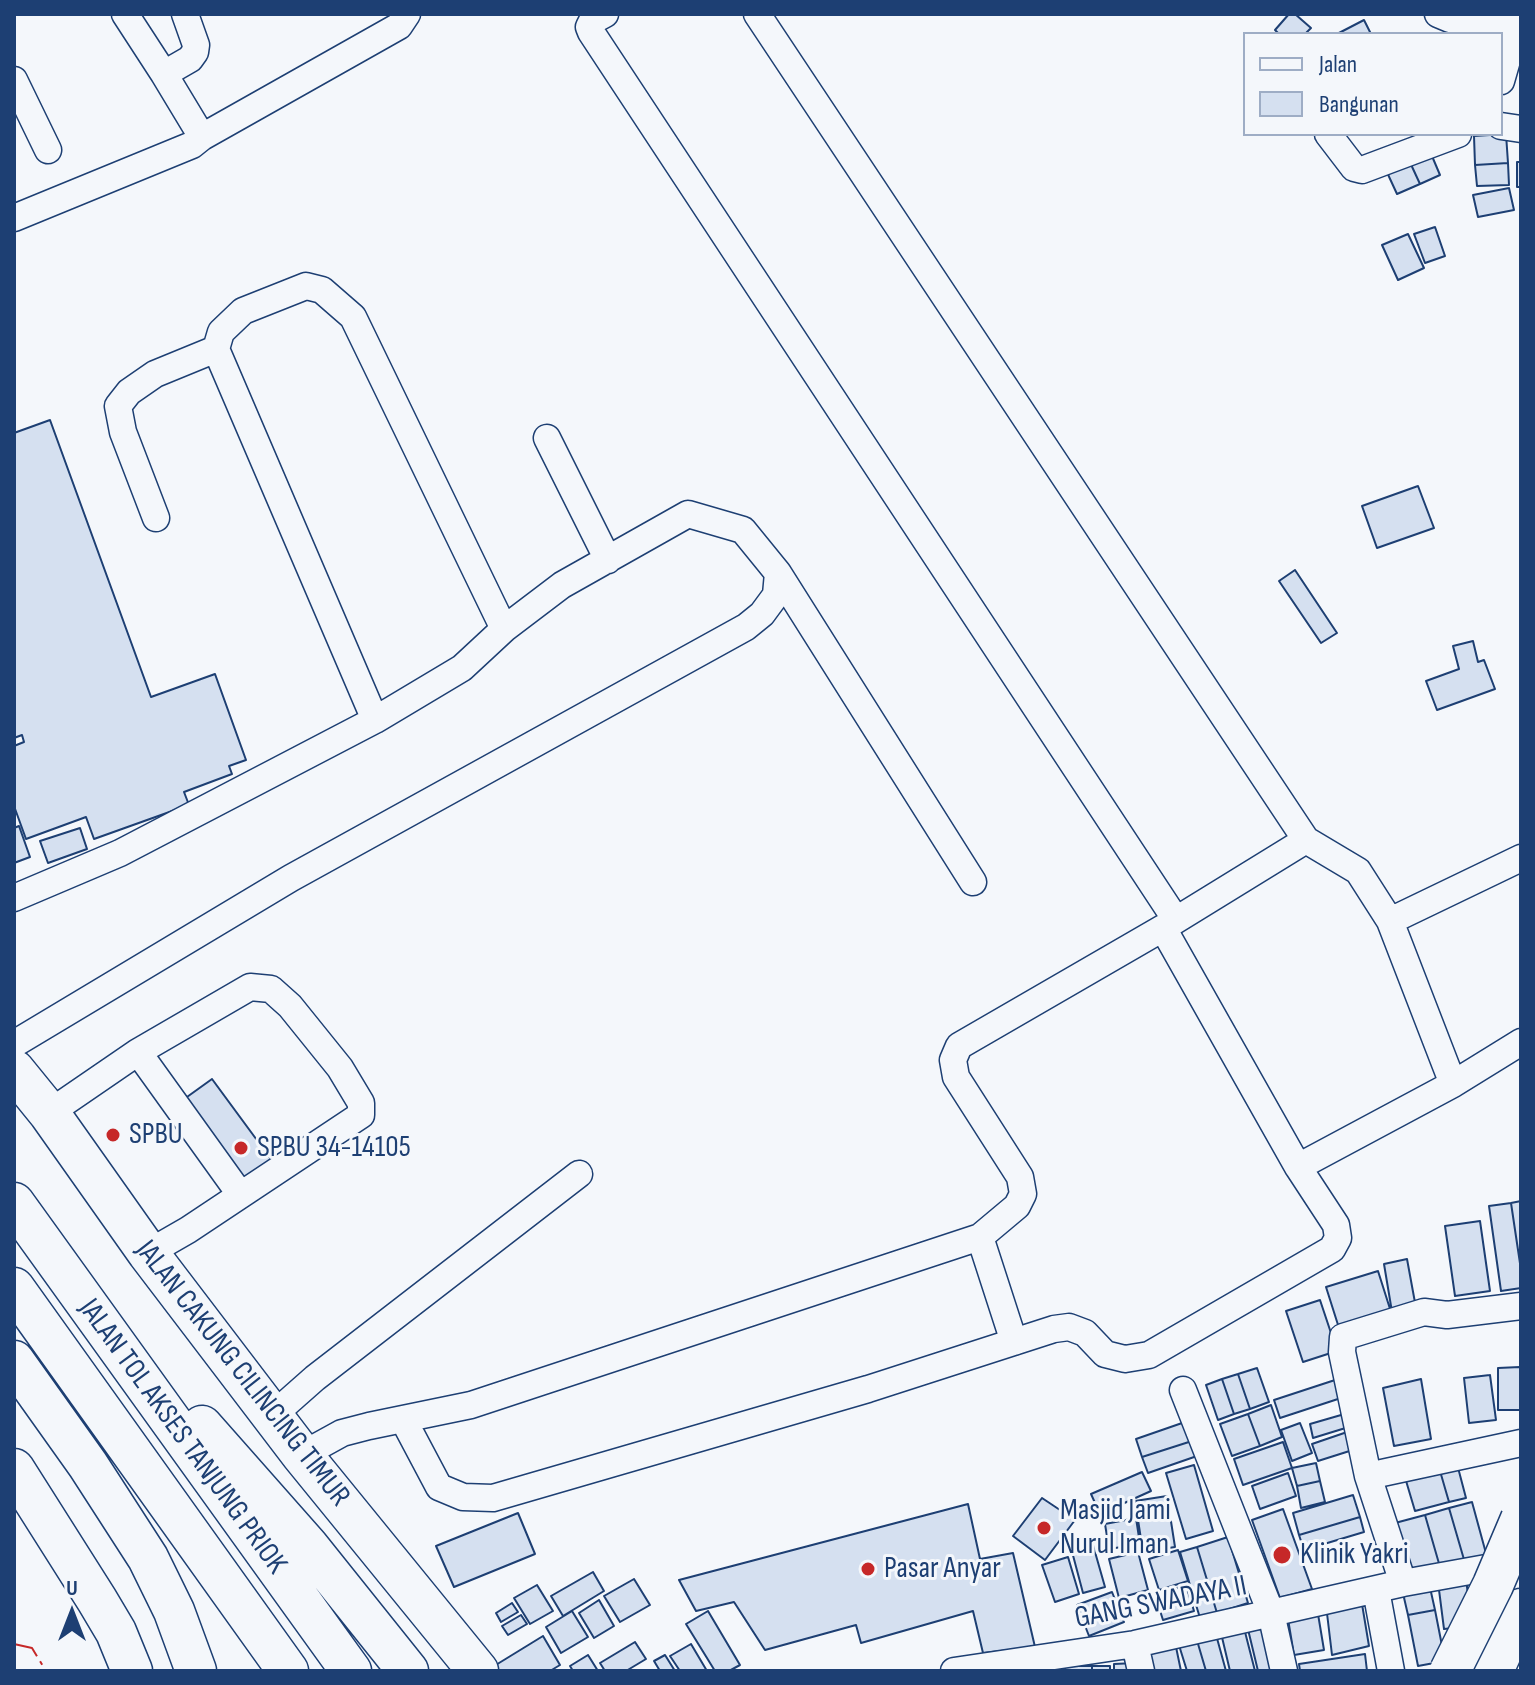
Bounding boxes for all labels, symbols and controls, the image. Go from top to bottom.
legend [1243,32,1503,136]
text: Jalan [1319,50,1357,79]
text: Bangunan [1319,90,1399,119]
place label: SPBU [129,1117,183,1153]
marker: SPBU [104,1126,122,1144]
place label: SPBU 34-14105 [257,1130,411,1166]
marker: SPBU 34-14105 [232,1139,250,1157]
street label: JALAN CAKUNG CILINCING TIMUR [127,1234,357,1514]
street label: JALAN TOL AKSES TANJUNG PRIOK [70,1293,294,1581]
place label: Masjid Jami Nurul Iman [1060,1493,1171,1564]
marker: Masjid Jami Nurul Iman [1035,1519,1053,1537]
place label: Klinik Yakri [1300,1537,1409,1573]
marker: Klinik Yakri [1271,1544,1293,1566]
place label: Pasar Anyar [884,1551,1001,1587]
marker: Pasar Anyar [859,1560,877,1578]
street label: GANG SWADAYA II [1072,1569,1250,1637]
north arrow [32,1573,112,1653]
text: U [66,1575,78,1602]

